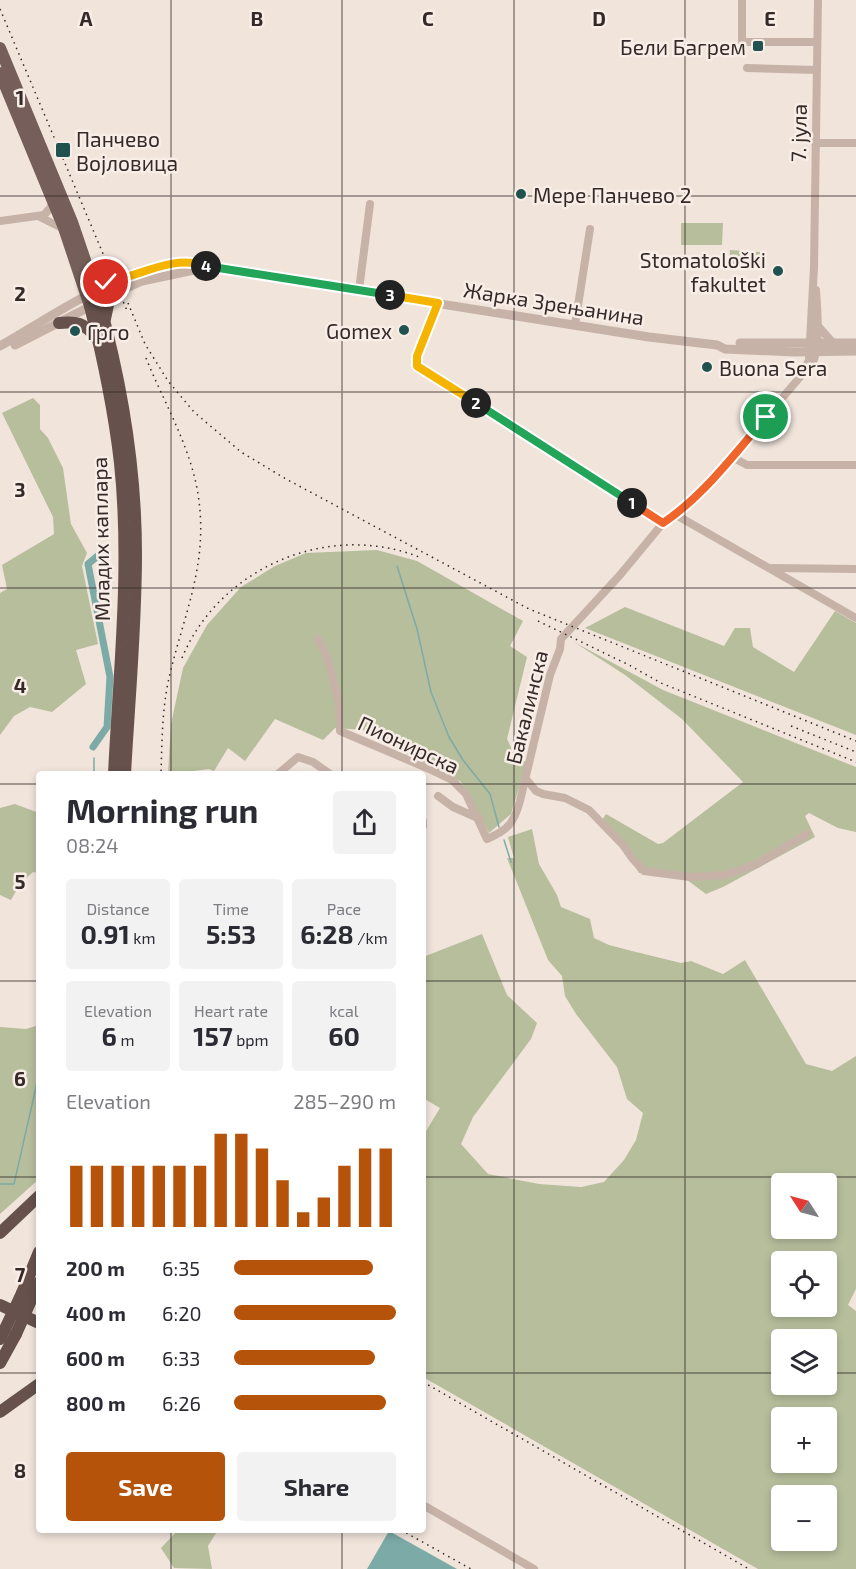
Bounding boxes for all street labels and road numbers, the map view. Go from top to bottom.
street label: 7. јула [785,104,812,162]
street label: Жарка Зрењанина [462,276,646,330]
street label: Младих каплара [86,457,114,621]
street label: Бакалинска [500,647,552,767]
street label: Пионирска [355,710,463,778]

